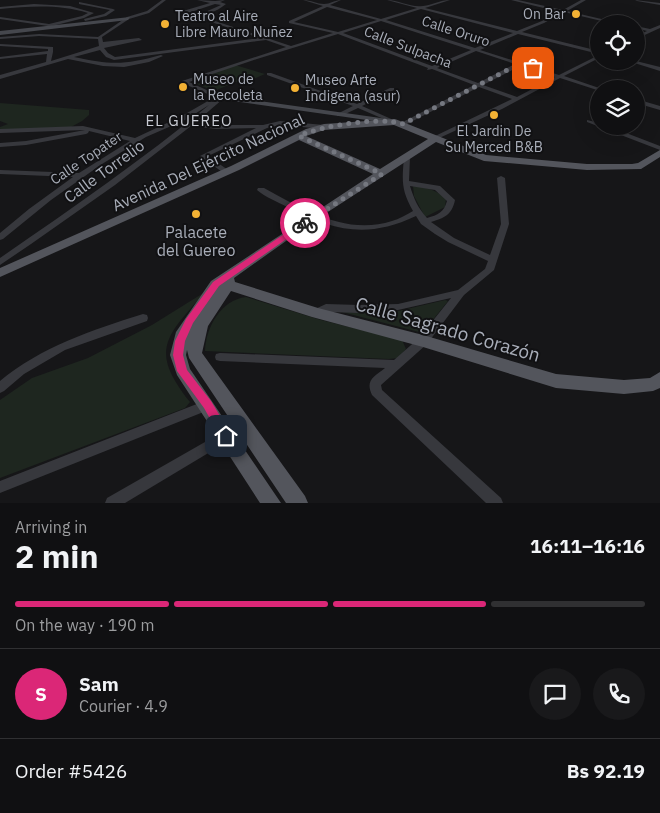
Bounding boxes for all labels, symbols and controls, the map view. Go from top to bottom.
place label: On Bar [523,5,566,23]
place label: Teatro al Aire Libre Mauro Nuñez [175,7,293,41]
marker: On Bar [570,8,582,20]
street label: Calle Oruro [420,12,493,51]
map controls [590,15,645,135]
button: locate [590,15,645,70]
marker: Teatro al Aire Libre Mauro Nuñez [159,18,171,30]
street label: Calle Sulpacha [362,22,455,72]
pin [512,47,554,89]
icon: bag [519,54,547,82]
place label: Museo de la Recoleta [193,70,263,104]
place label: Museo Arte Indigena (asur) [305,71,401,105]
button: layers [590,80,645,135]
marker: Museo de la Recoleta [177,81,189,93]
marker: Museo Arte Indigena (asur) [289,82,301,94]
street label: Avenida Del Ejército Nacional [109,109,307,215]
marker: El Jardin De Su Merced B&B [488,109,500,121]
district label: EL GUEREO [145,111,233,130]
place label: El Jardin De Su Merced B&B [445,122,543,156]
street label: Calle Topater [47,127,125,189]
street label: Calle Torrelio [60,135,148,207]
courier [280,198,330,248]
marker: Palacete del Guereo [190,208,202,220]
icon: bike [291,209,319,237]
place label: Palacete del Guereo [157,222,235,260]
street label: Calle Sagrado Corazón [353,291,543,367]
pin [205,415,247,457]
icon: home [212,422,240,450]
text: Arriving in [15,517,87,537]
text: 16:11–16:16 [530,534,645,558]
text: 2 min [15,535,99,577]
text: On the way · 190 m [15,615,154,635]
button: chat [529,668,581,720]
button: phone [593,668,645,720]
text: Sam [79,672,119,696]
text: S [35,682,47,706]
text: Courier · 4.9 [79,696,168,716]
text: Order #5426 [15,759,127,783]
text: Bs 92.19 [567,759,645,783]

